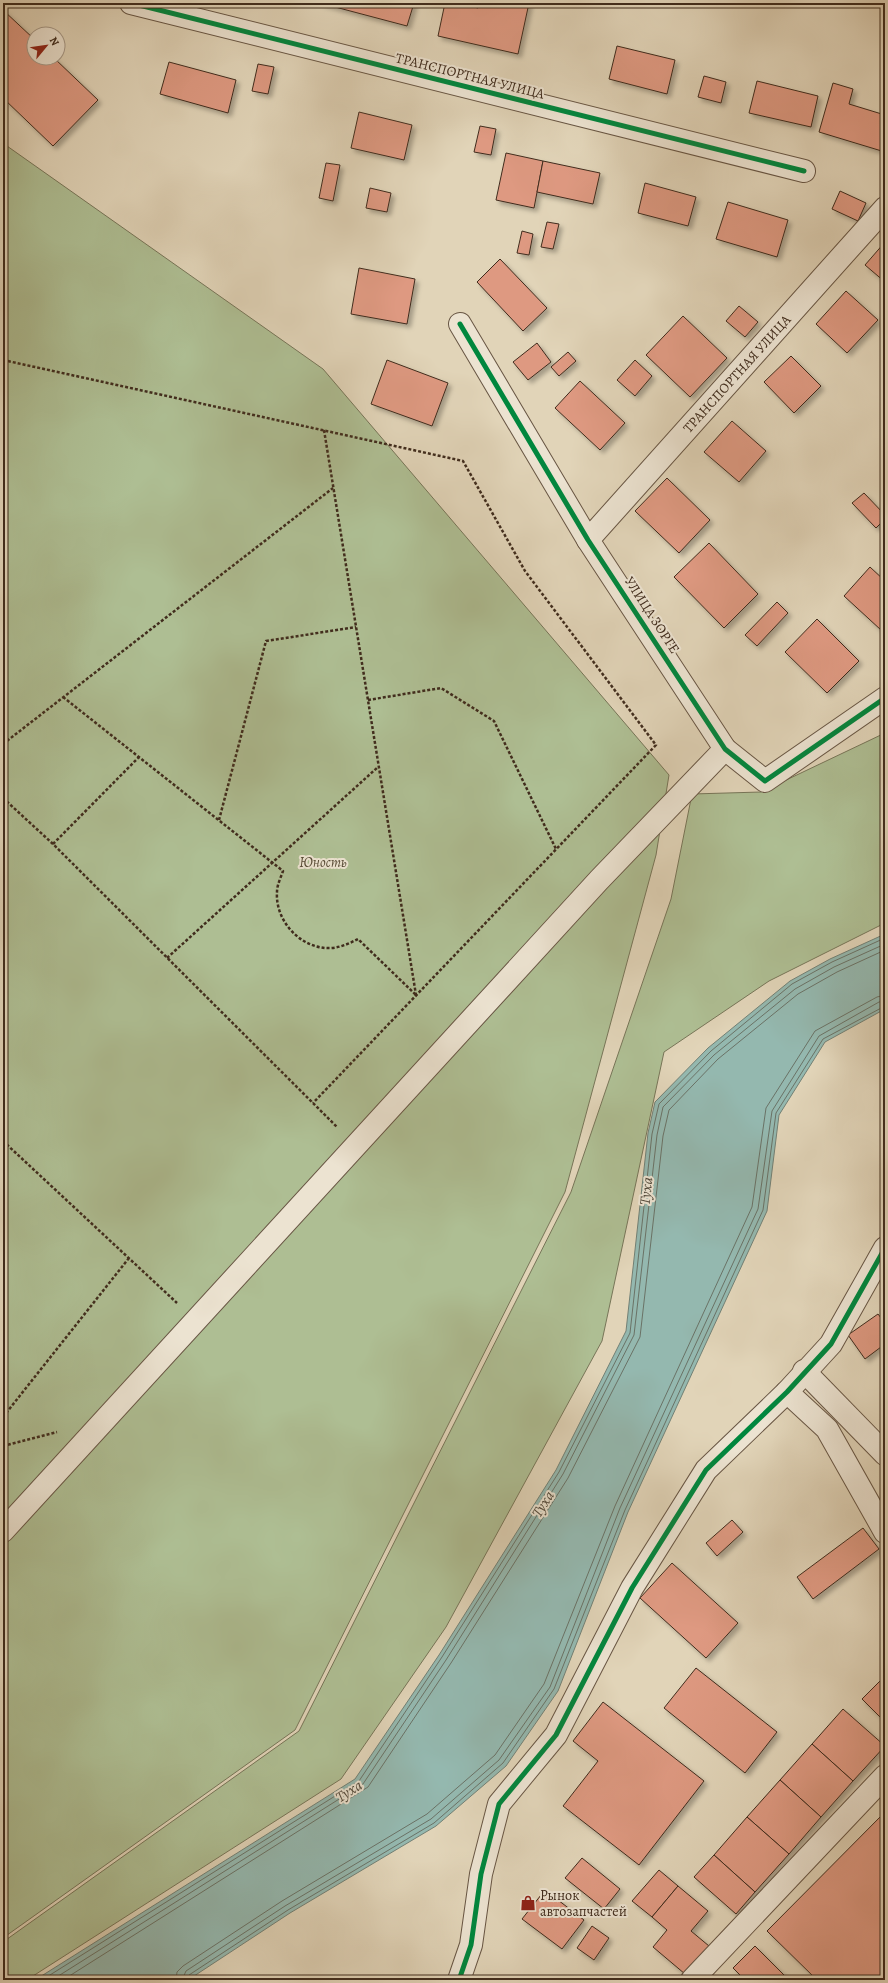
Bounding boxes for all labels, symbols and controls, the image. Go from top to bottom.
north arrow [26,26,66,66]
text: N [46,34,63,49]
street label: ТРАНСПОРТНАЯ УЛИЦА [394,48,547,104]
street label: ТРАНСПОРТНАЯ УЛИЦА [679,310,796,437]
street label: УЛИЦА ЗОРГЕ [620,573,684,657]
park label: Юность [299,853,347,872]
water label: Туха [635,1176,657,1206]
water label: Туха [527,1487,559,1521]
water label: Туха [332,1775,366,1807]
place label: Рынок автозапчастей [540,1886,627,1921]
shop icon: Рынок автозапчастей [519,1894,537,1912]

